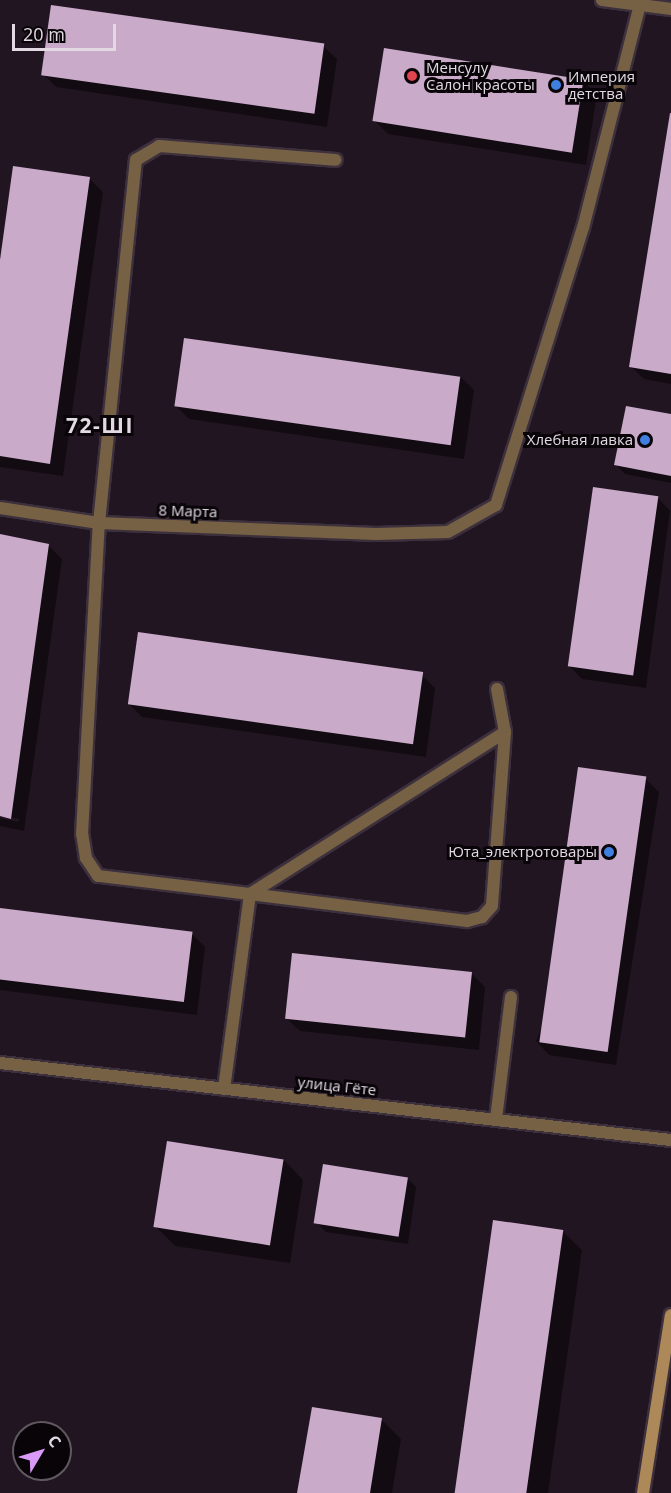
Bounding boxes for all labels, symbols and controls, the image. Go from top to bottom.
scale bar [15,12,118,50]
text: 20 m [23,22,65,46]
place label: Менсулу Салон красоты [426,58,535,93]
marker: Менсулу Салон красоты [403,67,421,85]
place label: Империя детства [568,67,635,102]
marker: Империя детства [549,78,563,92]
district label: 72-ШІ [66,412,134,438]
place label: Хлебная лавка [527,431,633,449]
marker: Хлебная лавка [638,433,652,447]
street label: 8 Марта [158,501,218,521]
place label: Юта_электротовары [448,843,597,861]
marker: Юта_электротовары [602,845,616,859]
street label: улица Гёте [297,1073,377,1099]
north arrow [12,1421,72,1481]
text: С [43,1430,66,1452]

